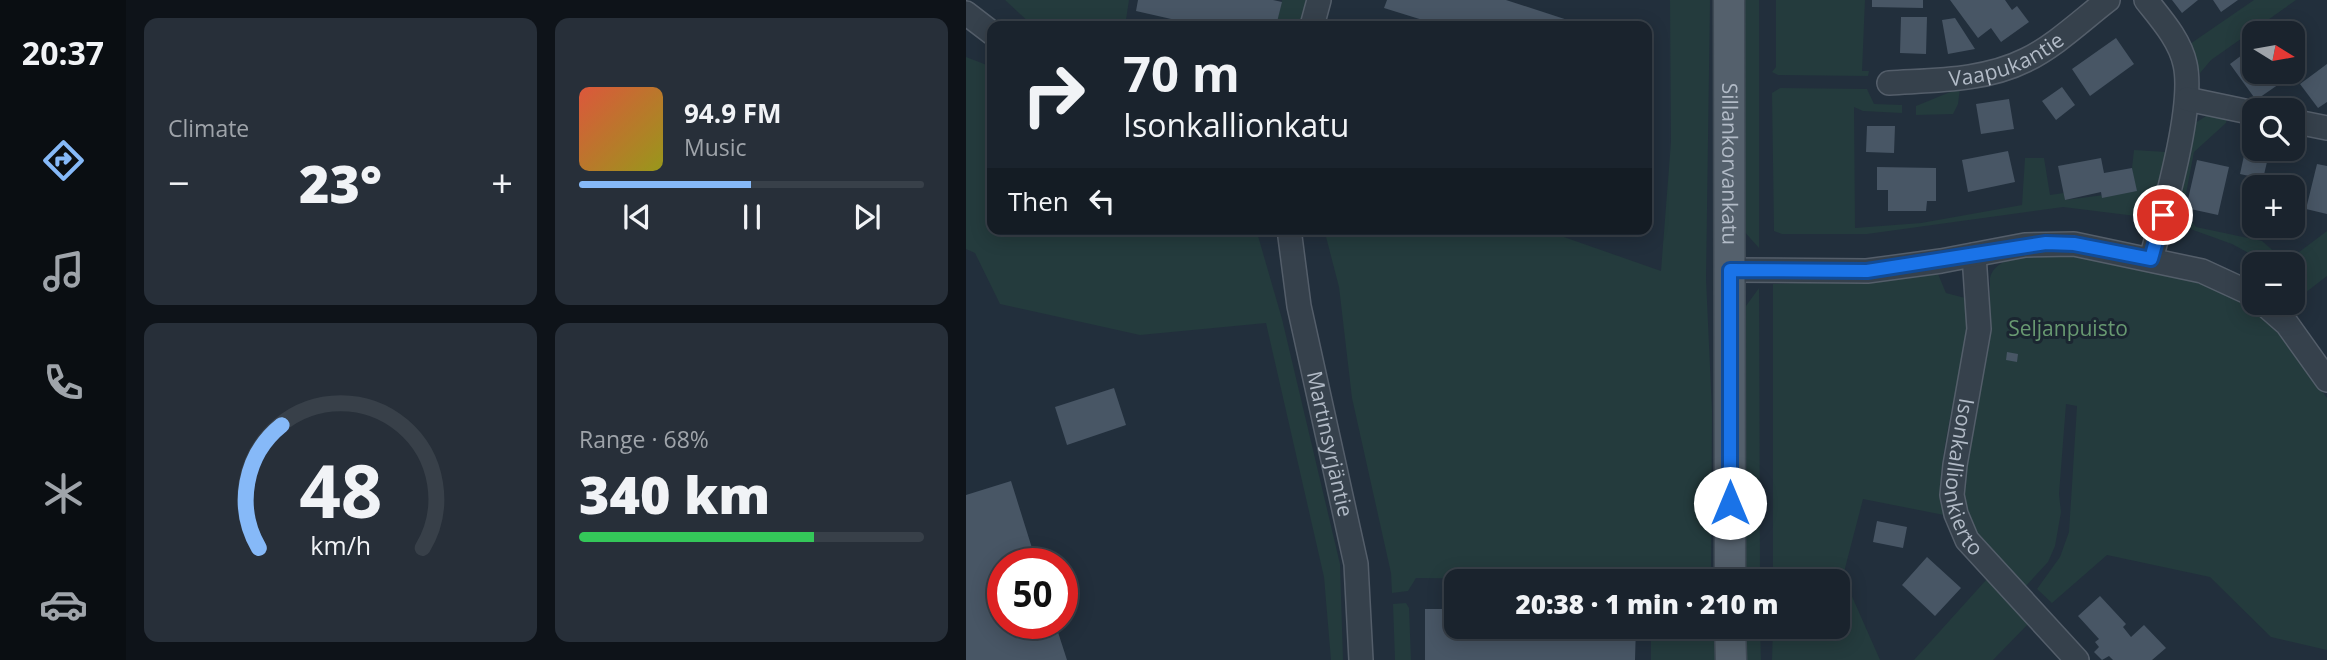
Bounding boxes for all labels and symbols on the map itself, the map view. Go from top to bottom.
north arrow [2242,21,2305,84]
street label: Vaapukantie [1947,25,2069,92]
street label: Sillankorvankatu [1716,83,1744,245]
pin [2133,185,2193,245]
park label: Seljanpuisto [2008,314,2128,342]
street label: Martinsyrjäntie [1301,368,1360,519]
street label: Isonkallionkierto [1938,396,1990,561]
position arrow [1693,466,1767,540]
speed limit sign: 50 [987,548,1078,639]

